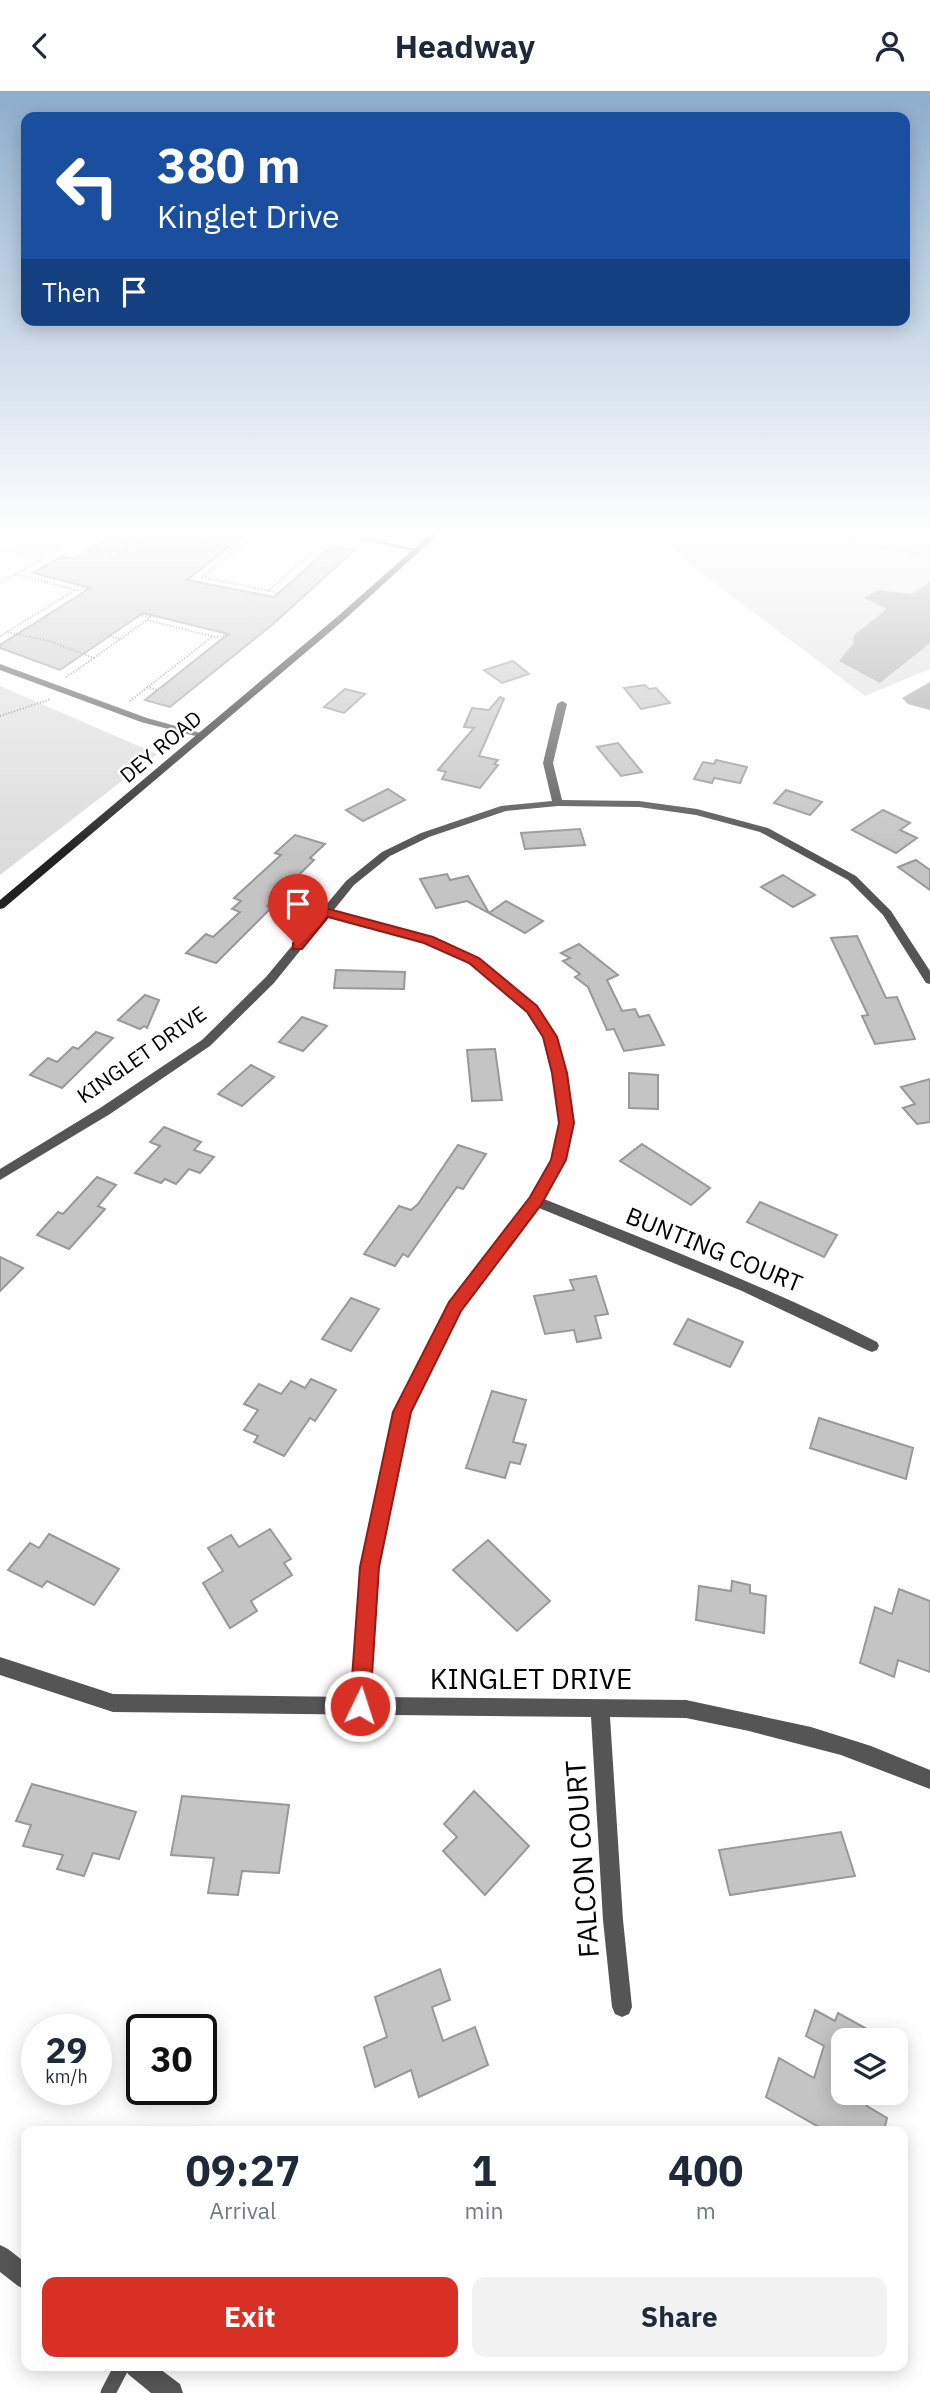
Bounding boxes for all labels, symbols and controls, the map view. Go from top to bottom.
text: Headway [395,25,535,67]
icon: back [21,27,59,65]
icon: person [871,27,909,65]
text: 380 m [157,133,301,196]
icon: left [42,140,133,231]
text: Kinglet Drive [157,195,340,237]
icon: arrive [115,273,153,311]
text: Then [42,275,101,309]
street label: DEY ROAD [114,704,207,789]
pin [268,874,328,946]
icon: arrive [279,885,317,923]
street label: KINGLET DRIVE [71,999,212,1109]
street label: BUNTING COURT [621,1199,808,1299]
street label: KINGLET DRIVE [430,1660,632,1697]
position arrow [323,1669,397,1743]
street label: FALCON COURT [556,1759,607,1959]
speed limit sign: 30 [126,2014,217,2105]
text: 29 [45,2027,88,2073]
map controls [831,2028,908,2105]
button: layers [831,2028,908,2105]
text: km/h [45,2065,88,2088]
text: 09:27 [185,2143,300,2198]
text: 1 [471,2143,497,2198]
text: 400 [668,2143,744,2198]
text: Arrival [209,2195,276,2225]
text: min [465,2195,503,2225]
text: m [696,2195,716,2225]
button: Exit [42,2277,458,2357]
button: Share [472,2277,887,2357]

